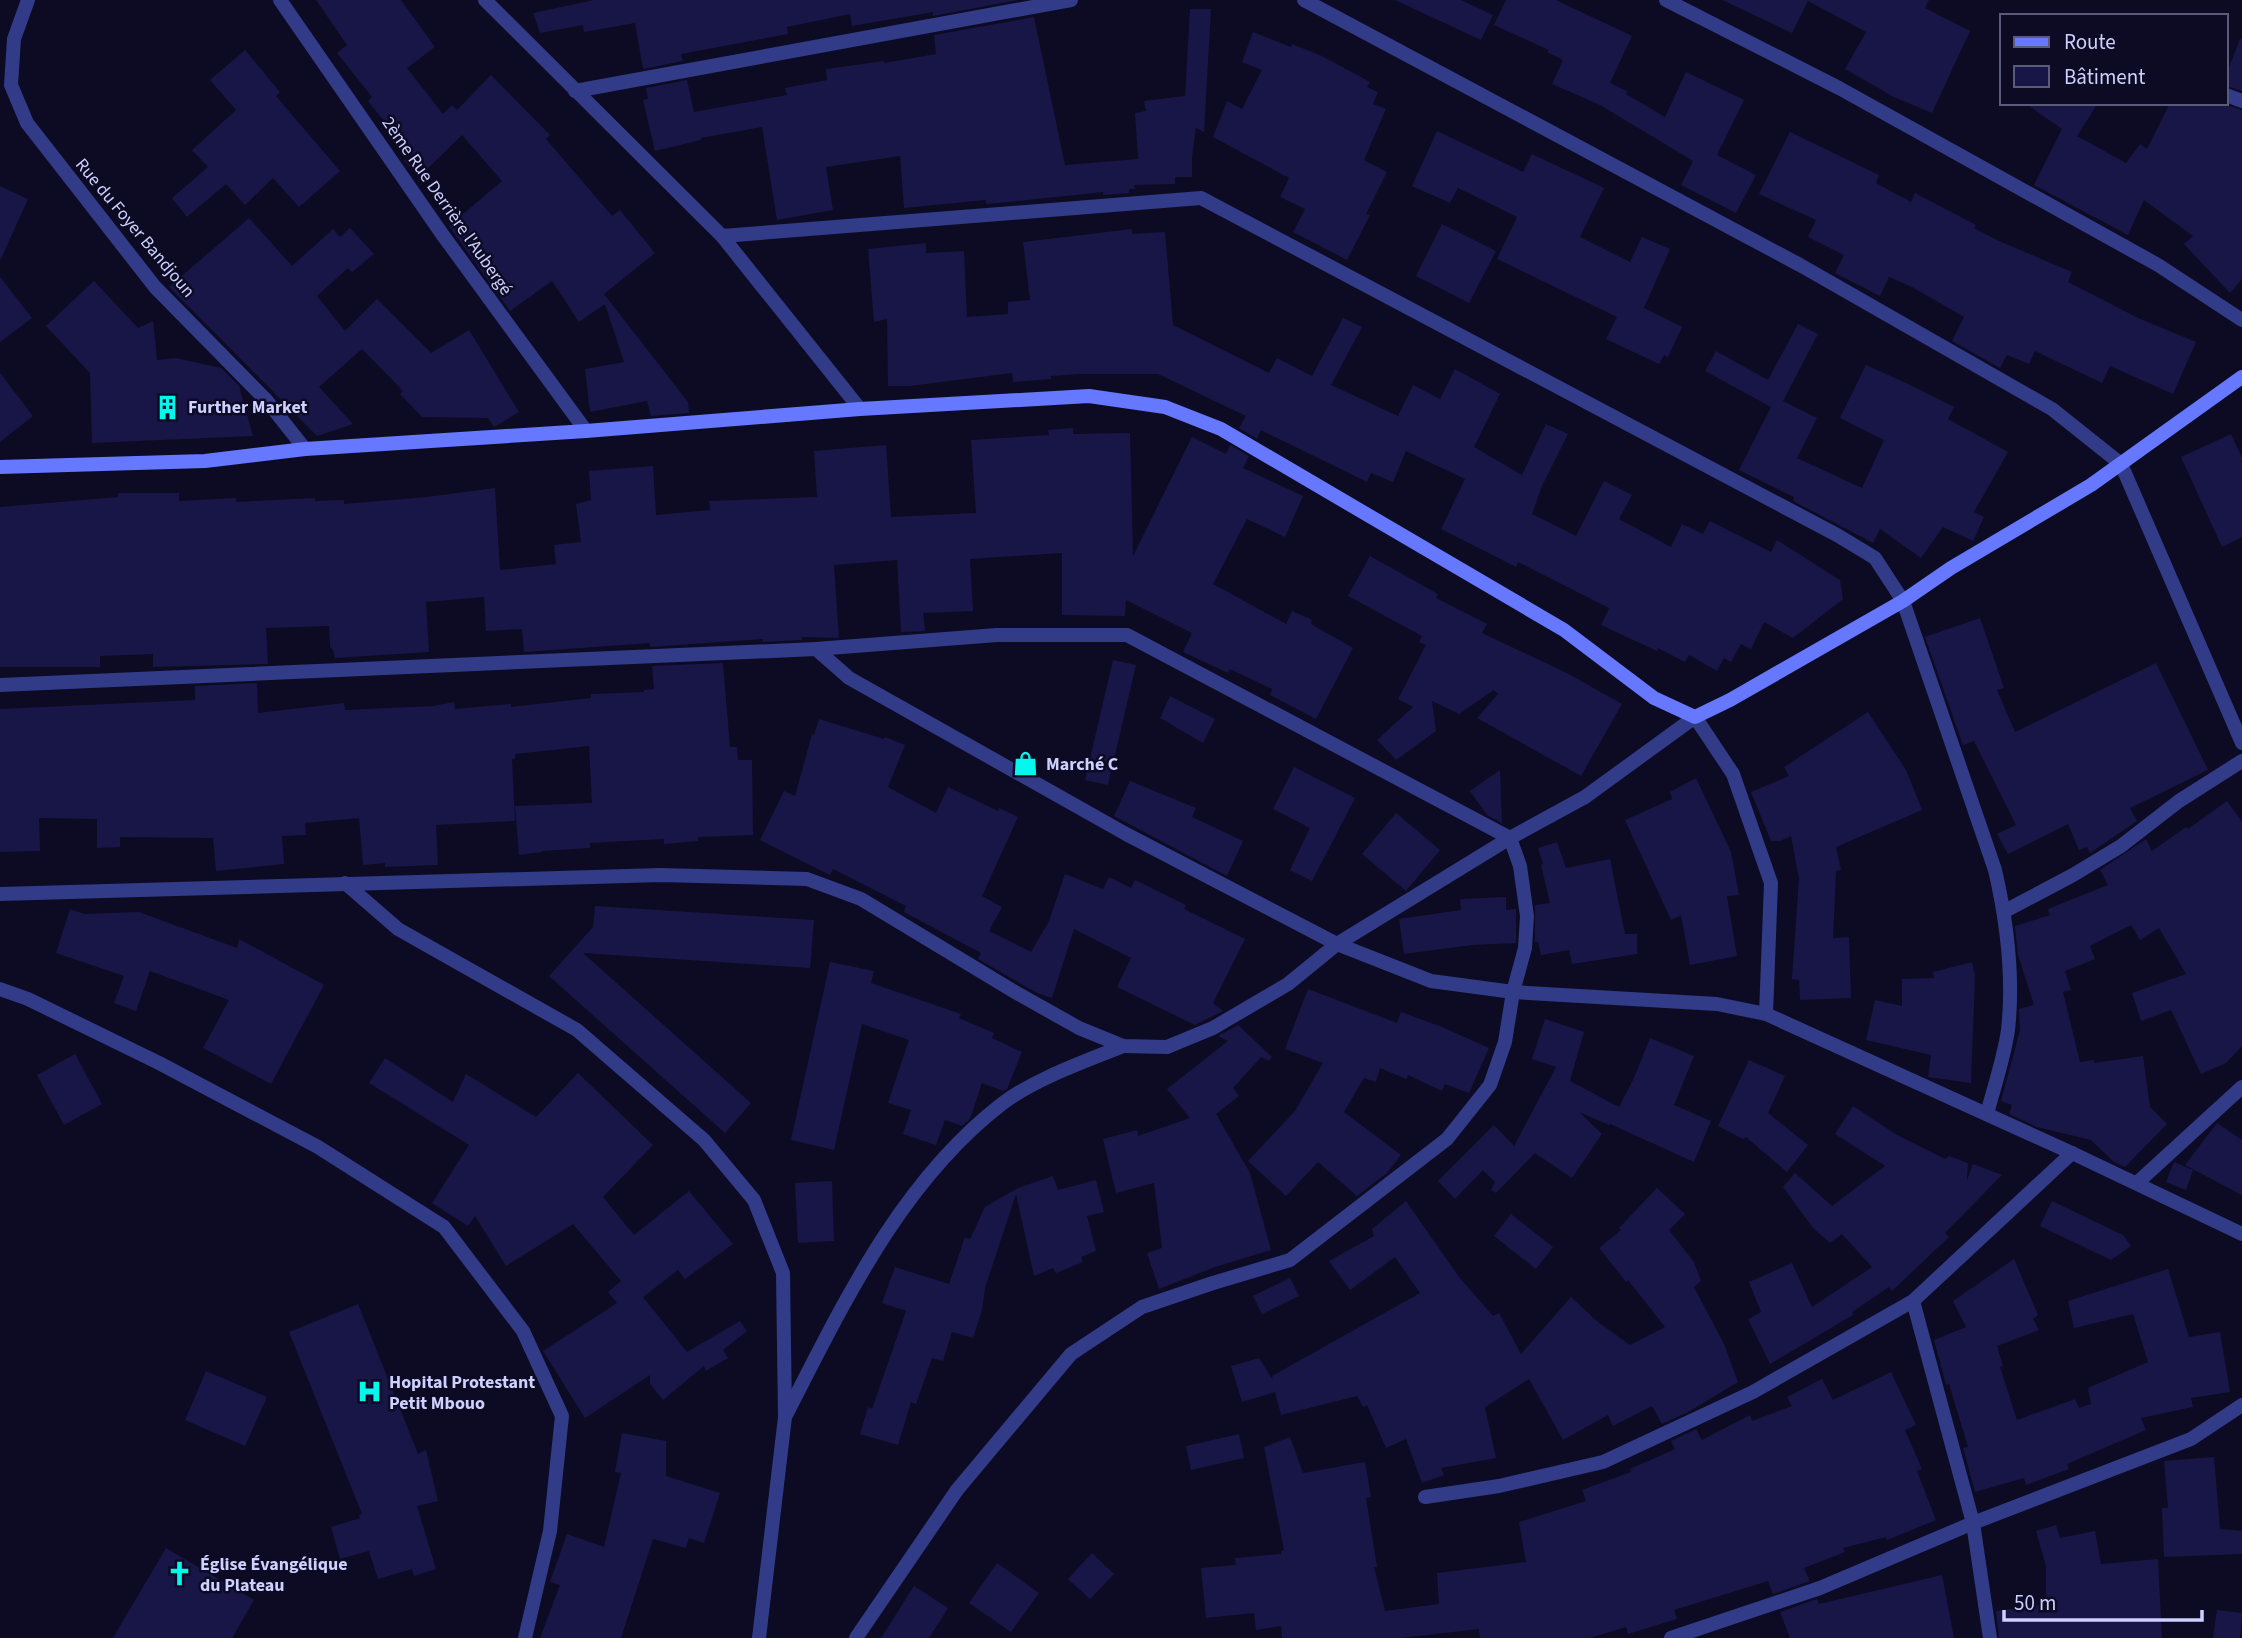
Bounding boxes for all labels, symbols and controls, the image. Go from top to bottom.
legend [2000,14,2228,105]
text: Route [2064,27,2116,57]
text: Bâtiment [2064,62,2145,92]
street label: 2ème Rue Derrière l'Aubergé [376,112,518,300]
street label: Rue du Foyer Bandjoun [69,153,201,303]
building icon: Further Market [154,393,182,421]
place label: Further Market [188,395,308,420]
shop icon: Marché C [1012,750,1040,778]
place label: Marché C [1046,752,1119,777]
place label: Hopital Protestant Petit Mbouo [389,1370,535,1416]
hospital icon: Hopital Protestant Petit Mbouo [355,1378,383,1406]
place label: Église Évangélique du Plateau [200,1552,348,1598]
church icon: Église Évangélique du Plateau [166,1560,194,1588]
scale bar [2004,1578,2202,1622]
text: 50 m [2014,1588,2056,1618]

